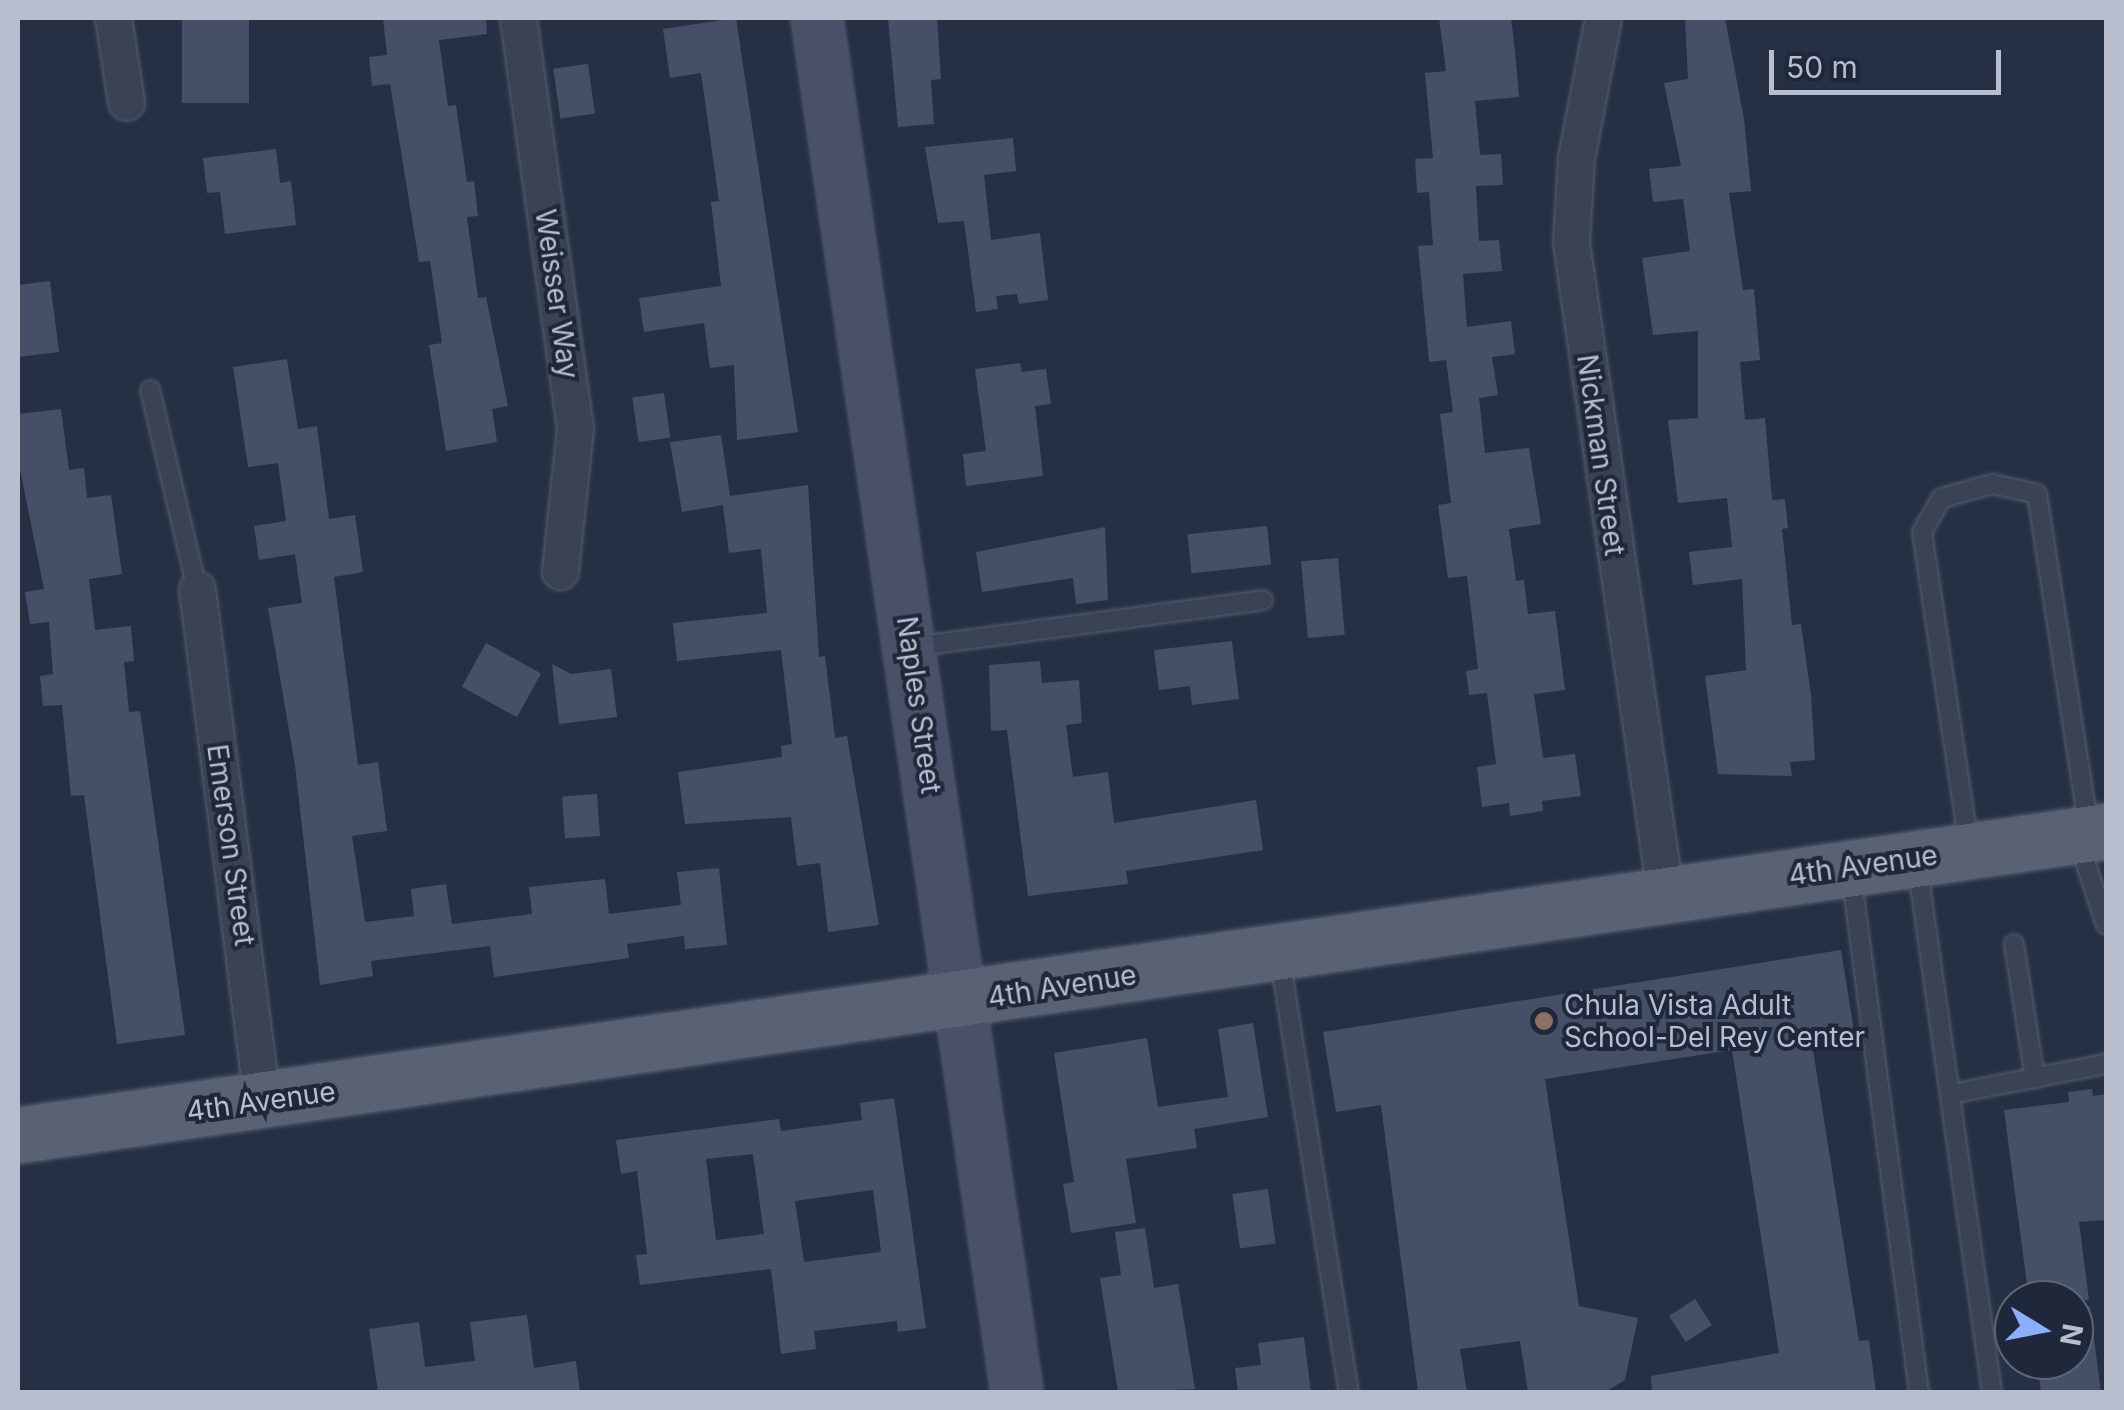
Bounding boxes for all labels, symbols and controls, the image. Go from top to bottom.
scale bar [1774,30,2006,92]
text: 50 m [1786,49,1858,85]
street label: Weisser Way [528,207,586,381]
street label: Nickman Street [1570,352,1632,558]
street label: Naples Street [890,614,948,796]
street label: Emerson Street [200,742,262,948]
street label: 4th Avenue [1786,838,1940,892]
street label: 4th Avenue [985,958,1139,1014]
place label: Chula Vista Adult School-Del Rey Center [1564,988,1865,1054]
marker: Chula Vista Adult School-Del Rey Center [1533,1010,1555,1032]
street label: 4th Avenue [184,1074,338,1128]
north arrow [1994,1280,2094,1380]
text: N [2053,1321,2090,1348]

